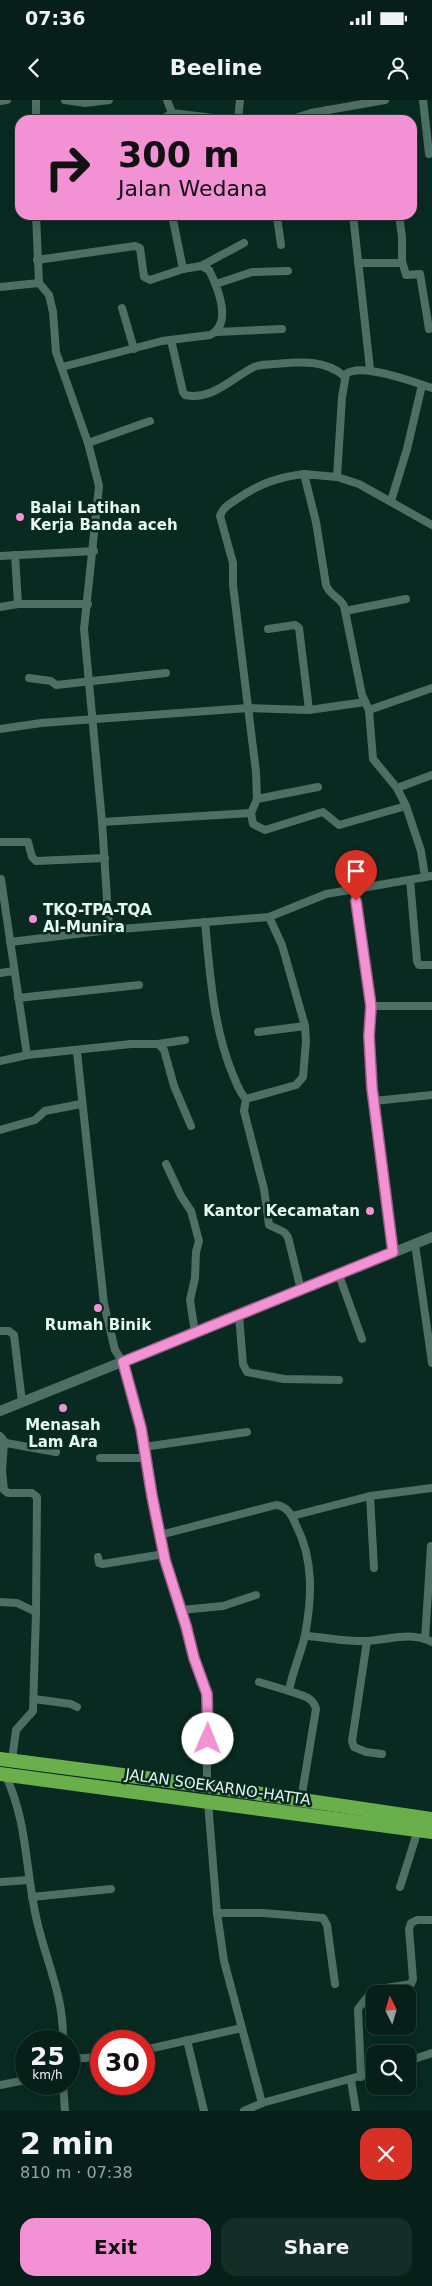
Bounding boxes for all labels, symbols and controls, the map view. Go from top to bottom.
text: 07:36 [25,7,85,29]
icon: back [20,54,48,82]
icon: person [384,54,412,82]
text: Beeline [170,55,262,80]
icon: right [35,135,100,200]
text: 300 m [118,135,240,175]
text: Jalan Wedana [118,176,267,201]
place label: Balai Latihan Kerja Banda aceh [30,499,178,534]
marker: Balai Latihan Kerja Banda aceh [14,511,26,523]
pin [335,850,377,901]
icon: arrive [342,857,370,885]
place label: TKQ-TPA-TQA Al-Munira [43,901,152,936]
marker: TKQ-TPA-TQA Al-Munira [27,913,39,925]
place label: Kantor Kecamatan [203,1202,360,1220]
marker: Kantor Kecamatan [364,1205,376,1217]
marker: Rumah Binik [92,1302,104,1314]
place label: Rumah Binik [45,1316,152,1334]
marker: Menasah Lam Ara [57,1402,69,1414]
place label: Menasah Lam Ara [25,1416,101,1451]
position arrow [181,1712,233,1764]
street label: JALAN SOEKARNO-HATTA [123,1765,312,1809]
north arrow [366,1985,416,2035]
map controls [366,1985,416,2095]
speed limit sign: 30 [90,2030,155,2095]
text: 25 [30,2042,65,2071]
button: search [366,2045,416,2095]
text: km/h [32,2068,63,2082]
text: 2 min [20,2126,114,2161]
button: close [360,2128,412,2180]
text: 810 m · 07:38 [20,2163,133,2182]
button: Exit [20,2218,211,2276]
button: Share [221,2218,412,2276]

